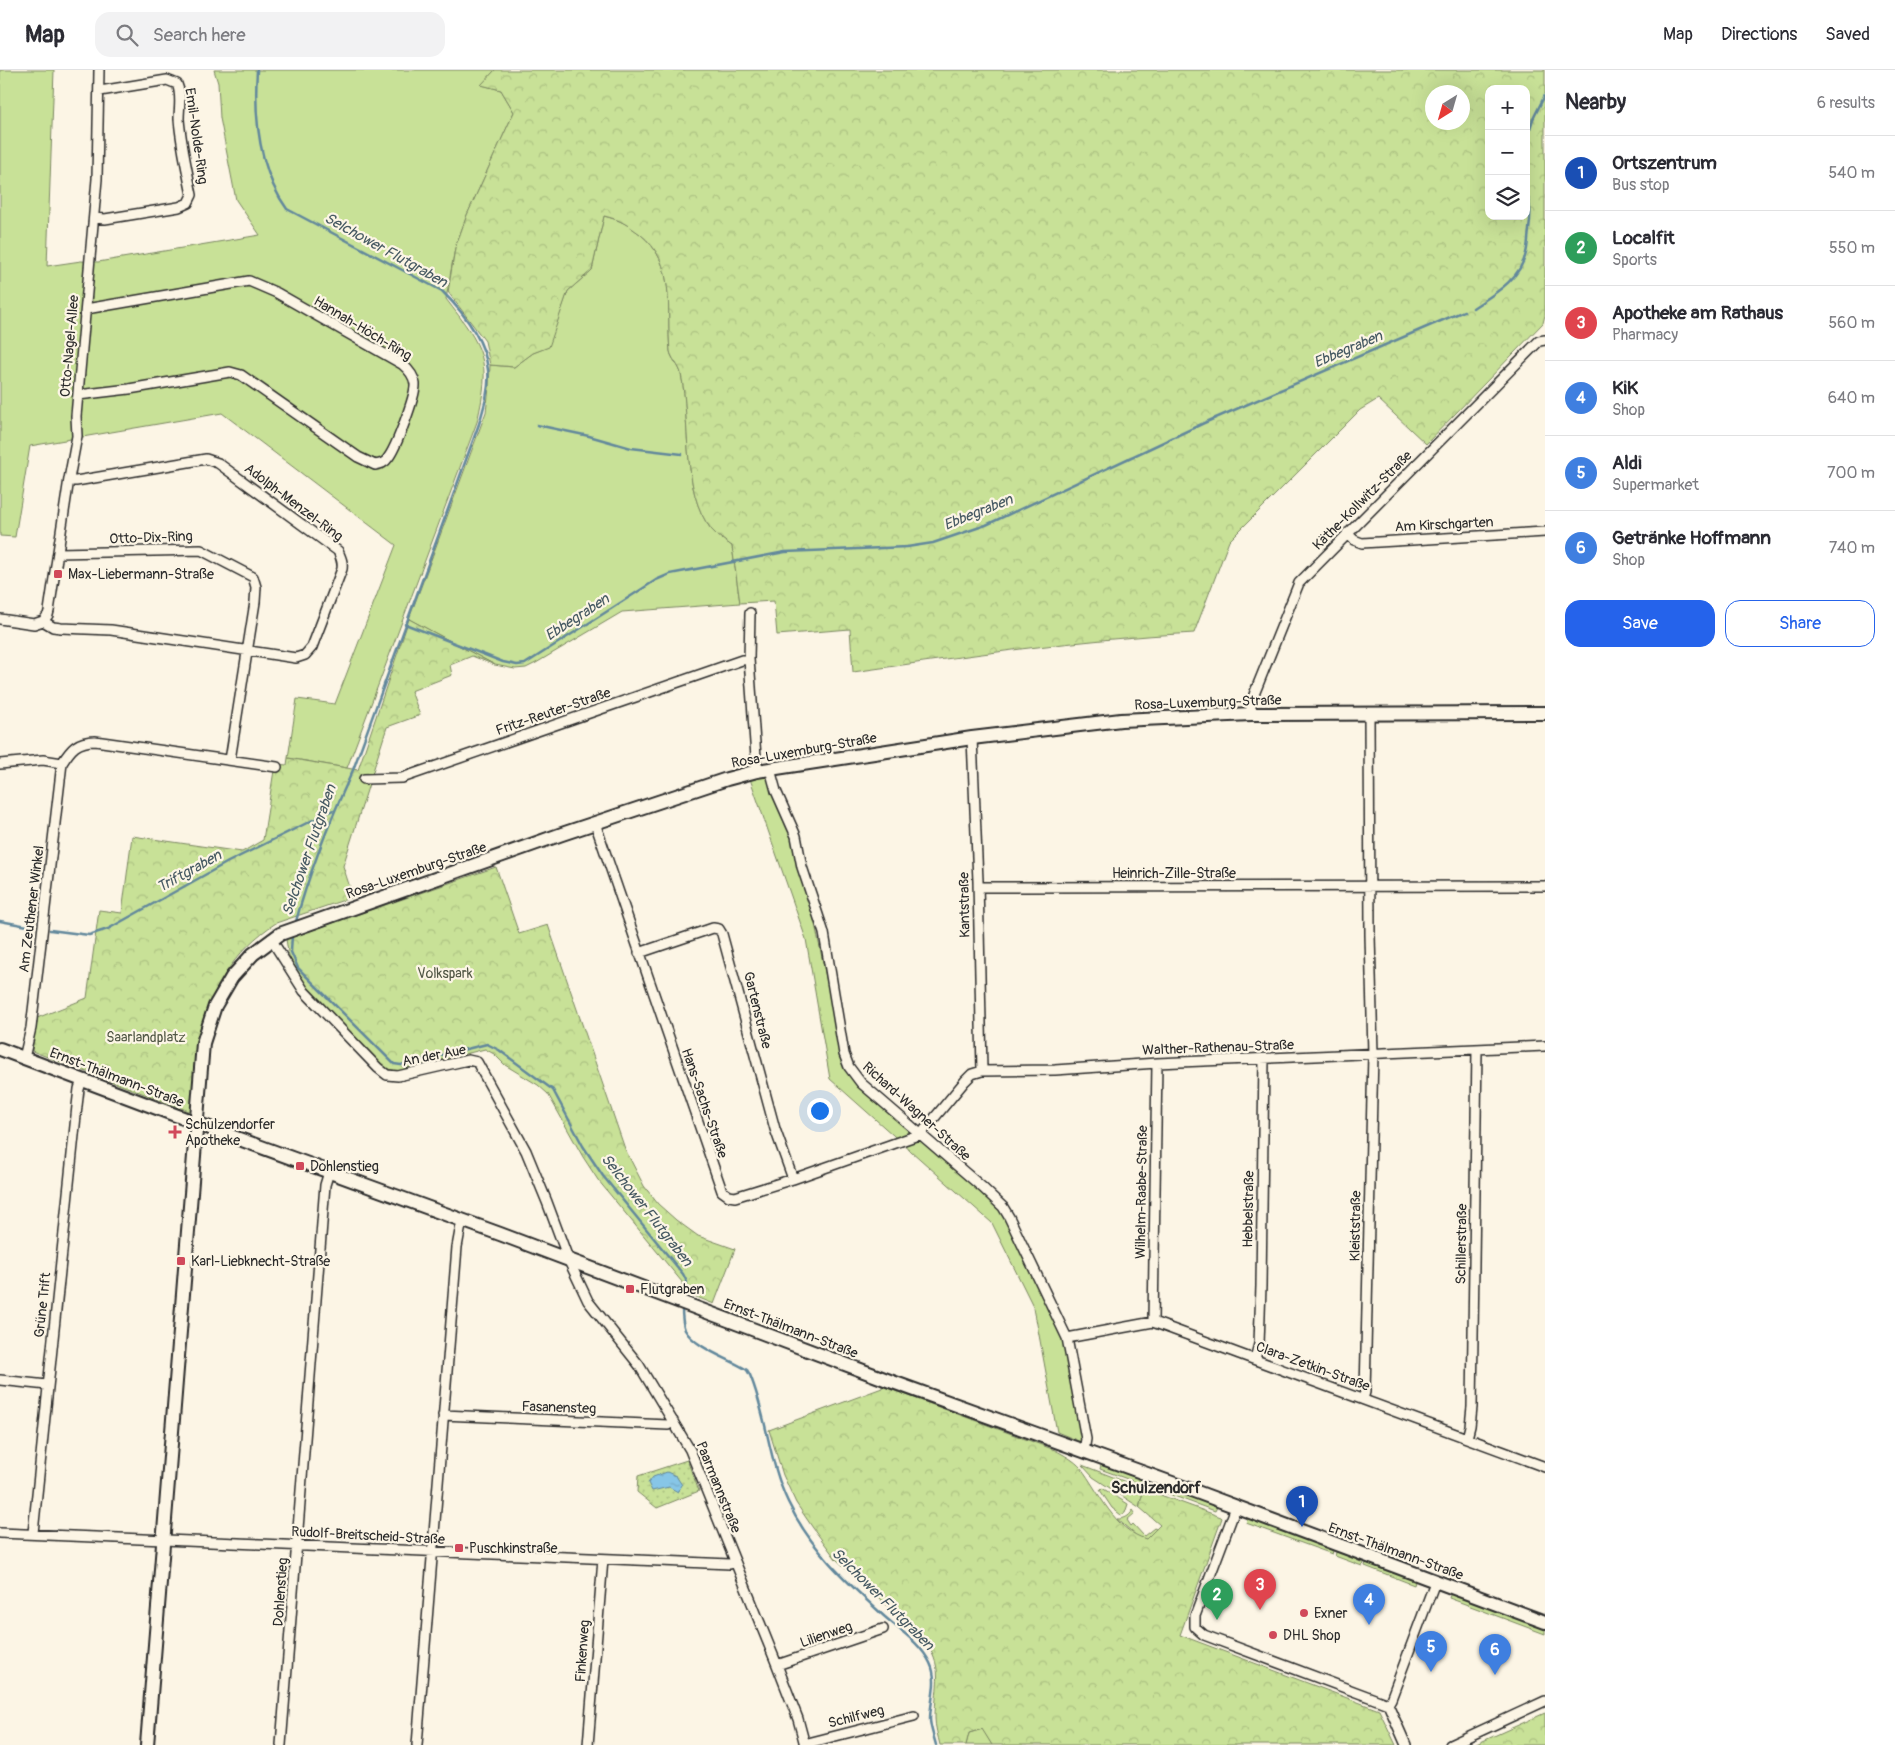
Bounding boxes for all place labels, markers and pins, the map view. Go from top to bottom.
place label: Max-Liebermann-Straße [68,566,214,583]
marker: Max-Liebermann-Straße [52,568,64,580]
place label: Schulzendorfer Apotheke [185,1116,275,1149]
marker: Schulzendorfer Apotheke [169,1126,181,1138]
place label: Dohlenstieg [310,1158,379,1175]
marker: Dohlenstieg [294,1160,306,1172]
place label: Karl-Liebknecht-Straße [191,1253,330,1270]
marker: Karl-Liebknecht-Straße [175,1255,187,1267]
place label: Flutgraben [640,1281,704,1298]
marker: Flutgraben [624,1283,636,1295]
pin: 1 [1286,1486,1318,1527]
place label: Puschkinstraße [469,1540,558,1557]
marker: Puschkinstraße [453,1542,465,1554]
pin: 3 [1244,1569,1276,1610]
pin: 2 [1201,1579,1233,1620]
pin: 4 [1353,1584,1385,1625]
place label: Exner [1314,1605,1347,1622]
marker: Exner [1298,1607,1310,1619]
place label: DHL Shop [1283,1627,1341,1644]
marker: DHL Shop [1267,1629,1279,1641]
pin: 5 [1415,1631,1447,1672]
pin: 6 [1479,1634,1511,1675]

